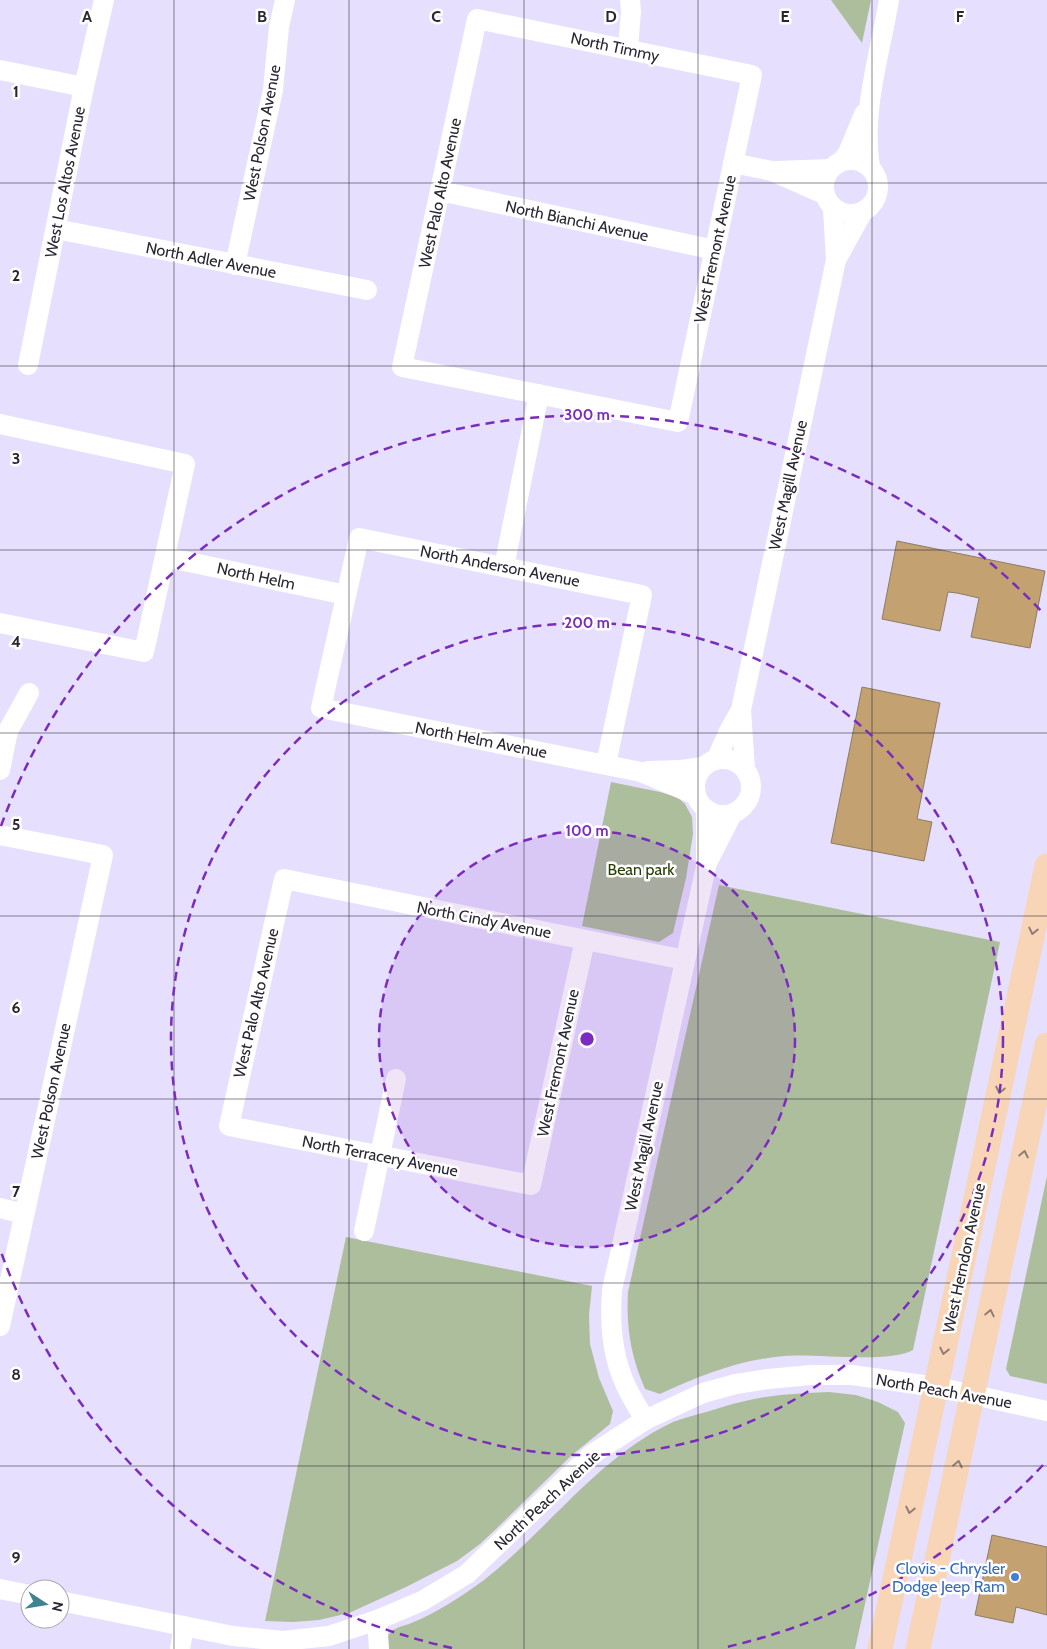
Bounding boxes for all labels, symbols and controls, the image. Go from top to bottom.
text: A [82,7,92,26]
text: B [257,7,267,26]
text: C [431,7,441,26]
text: D [605,7,617,26]
text: E [780,7,790,26]
text: F [956,7,965,26]
street label: North Timmy [569,28,661,66]
street label: West Polson Avenue [239,63,285,203]
text: 1 [13,82,19,101]
street label: West Los Altos Avenue [41,105,89,259]
street label: West Palo Alto Avenue [415,116,465,270]
street label: West Fremont Avenue [690,173,740,325]
street label: North Bianchi Avenue [504,197,650,245]
street label: North Adler Avenue [144,238,278,282]
text: 2 [12,266,20,285]
text: 300 m [564,406,610,424]
street label: West Magill Avenue [765,418,811,552]
text: 3 [12,449,20,468]
street label: North Anderson Avenue [419,541,581,591]
street label: North Helm [215,558,297,594]
text: 200 m [564,614,610,632]
text: 4 [11,632,21,651]
street label: North Helm Avenue [413,718,549,762]
text: 5 [12,815,20,834]
text: 100 m [565,822,609,840]
park label: Bean park [608,860,675,879]
street label: North Cindy Avenue [415,898,553,942]
street label: West Palo Alto Avenue [230,926,282,1080]
one-way arrow [1028,926,1039,935]
street label: West Fremont Avenue [533,987,583,1139]
text: 6 [12,998,21,1017]
street label: West Polson Avenue [27,1021,75,1161]
centre of rings [578,1030,596,1048]
street label: West Magill Avenue [621,1079,667,1213]
one-way arrow [995,1085,1006,1094]
street label: North Terracery Avenue [300,1132,460,1180]
one-way arrow [1018,1149,1029,1158]
street label: West Herndon Avenue [939,1181,989,1335]
text: 7 [12,1182,21,1201]
one-way arrow [984,1308,995,1317]
one-way arrow [940,1347,950,1356]
text: 8 [11,1365,21,1384]
street label: North Peach Avenue [875,1370,1013,1412]
street label: North Peach Avenue [490,1446,604,1554]
one-way arrow [952,1460,963,1469]
one-way arrow [905,1506,916,1515]
text: 9 [12,1548,21,1567]
place label: Clovis - Chrysler Dodge Jeep Ram [892,1559,1006,1596]
marker: Clovis - Chrysler Dodge Jeep Ram [1009,1571,1021,1583]
north arrow [20,1579,70,1629]
text: N [48,1600,68,1613]

